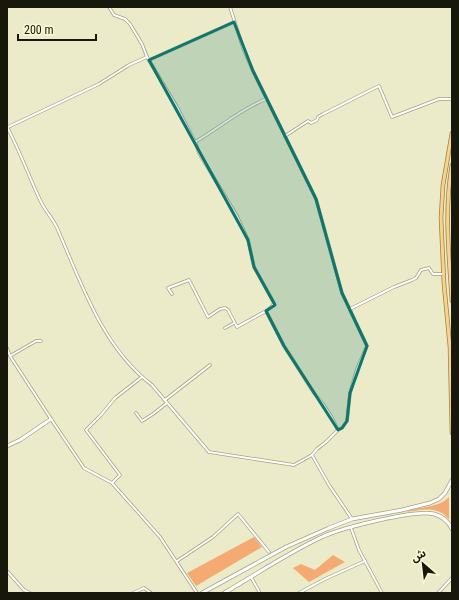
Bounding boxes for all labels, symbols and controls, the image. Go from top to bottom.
scale bar [18,16,96,42]
text: 200 m [24,23,54,37]
north arrow [403,544,443,584]
text: ش [409,546,428,565]

